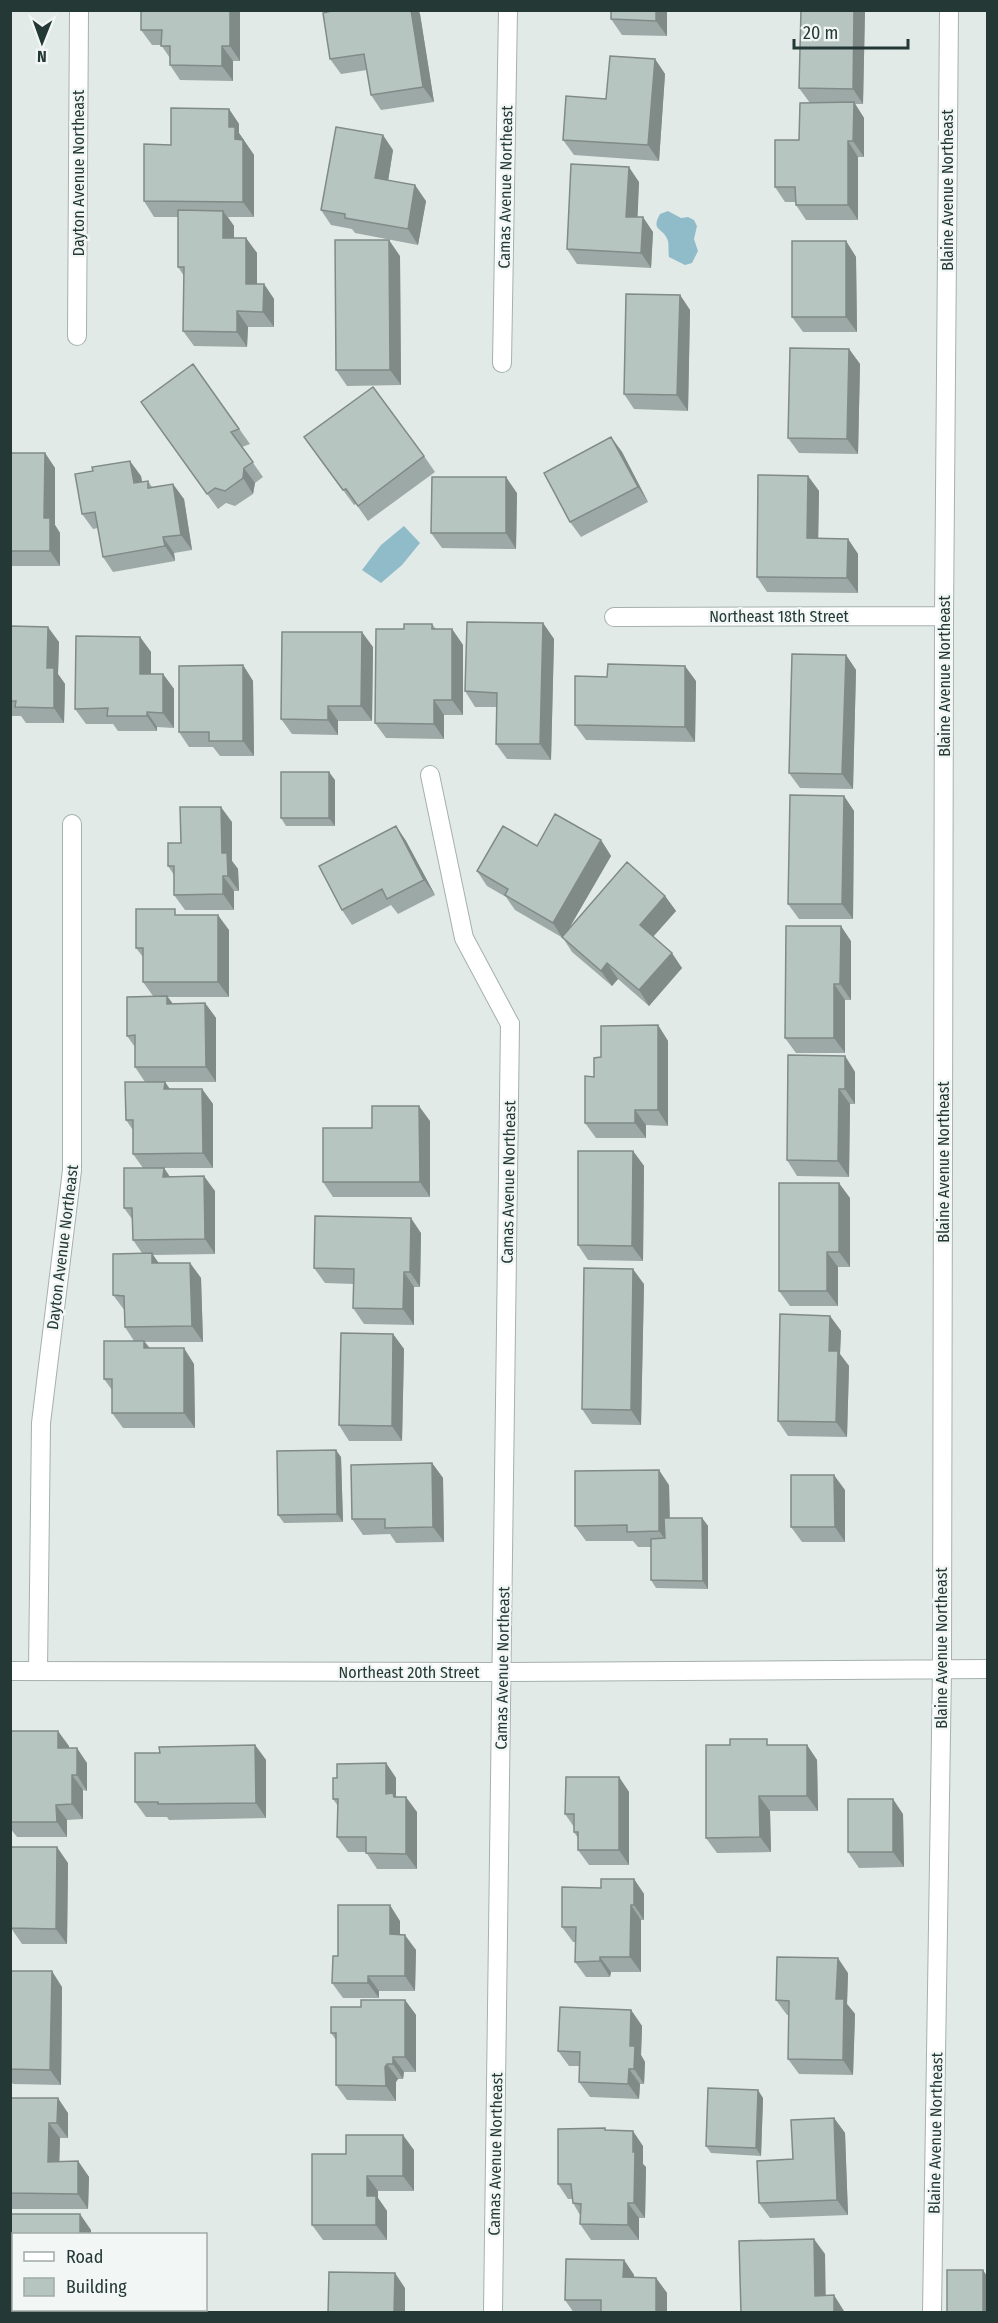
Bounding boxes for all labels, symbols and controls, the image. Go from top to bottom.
north arrow [12,12,72,72]
scale bar [794,12,908,50]
text: 20 m [803,22,838,44]
text: N [37,47,47,66]
street label: Dayton Avenue Northeast [69,89,88,256]
street label: Camas Avenue Northeast [495,104,516,269]
street label: Blaine Avenue Northeast [938,108,957,271]
street label: Blaine Avenue Northeast [935,594,954,757]
street label: Northeast 18th Street [709,607,850,626]
street label: Blaine Avenue Northeast [934,1080,953,1243]
street label: Camas Avenue Northeast [498,1099,519,1264]
street label: Dayton Avenue Northeast [43,1163,82,1331]
street label: Blaine Avenue Northeast [932,1566,951,1729]
street label: Camas Avenue Northeast [492,1585,513,1750]
street label: Northeast 20th Street [339,1663,480,1682]
street label: Blaine Avenue Northeast [925,2051,946,2214]
street label: Camas Avenue Northeast [485,2071,506,2236]
legend [12,2233,207,2311]
text: Road [66,2246,103,2268]
text: Building [66,2276,127,2298]

